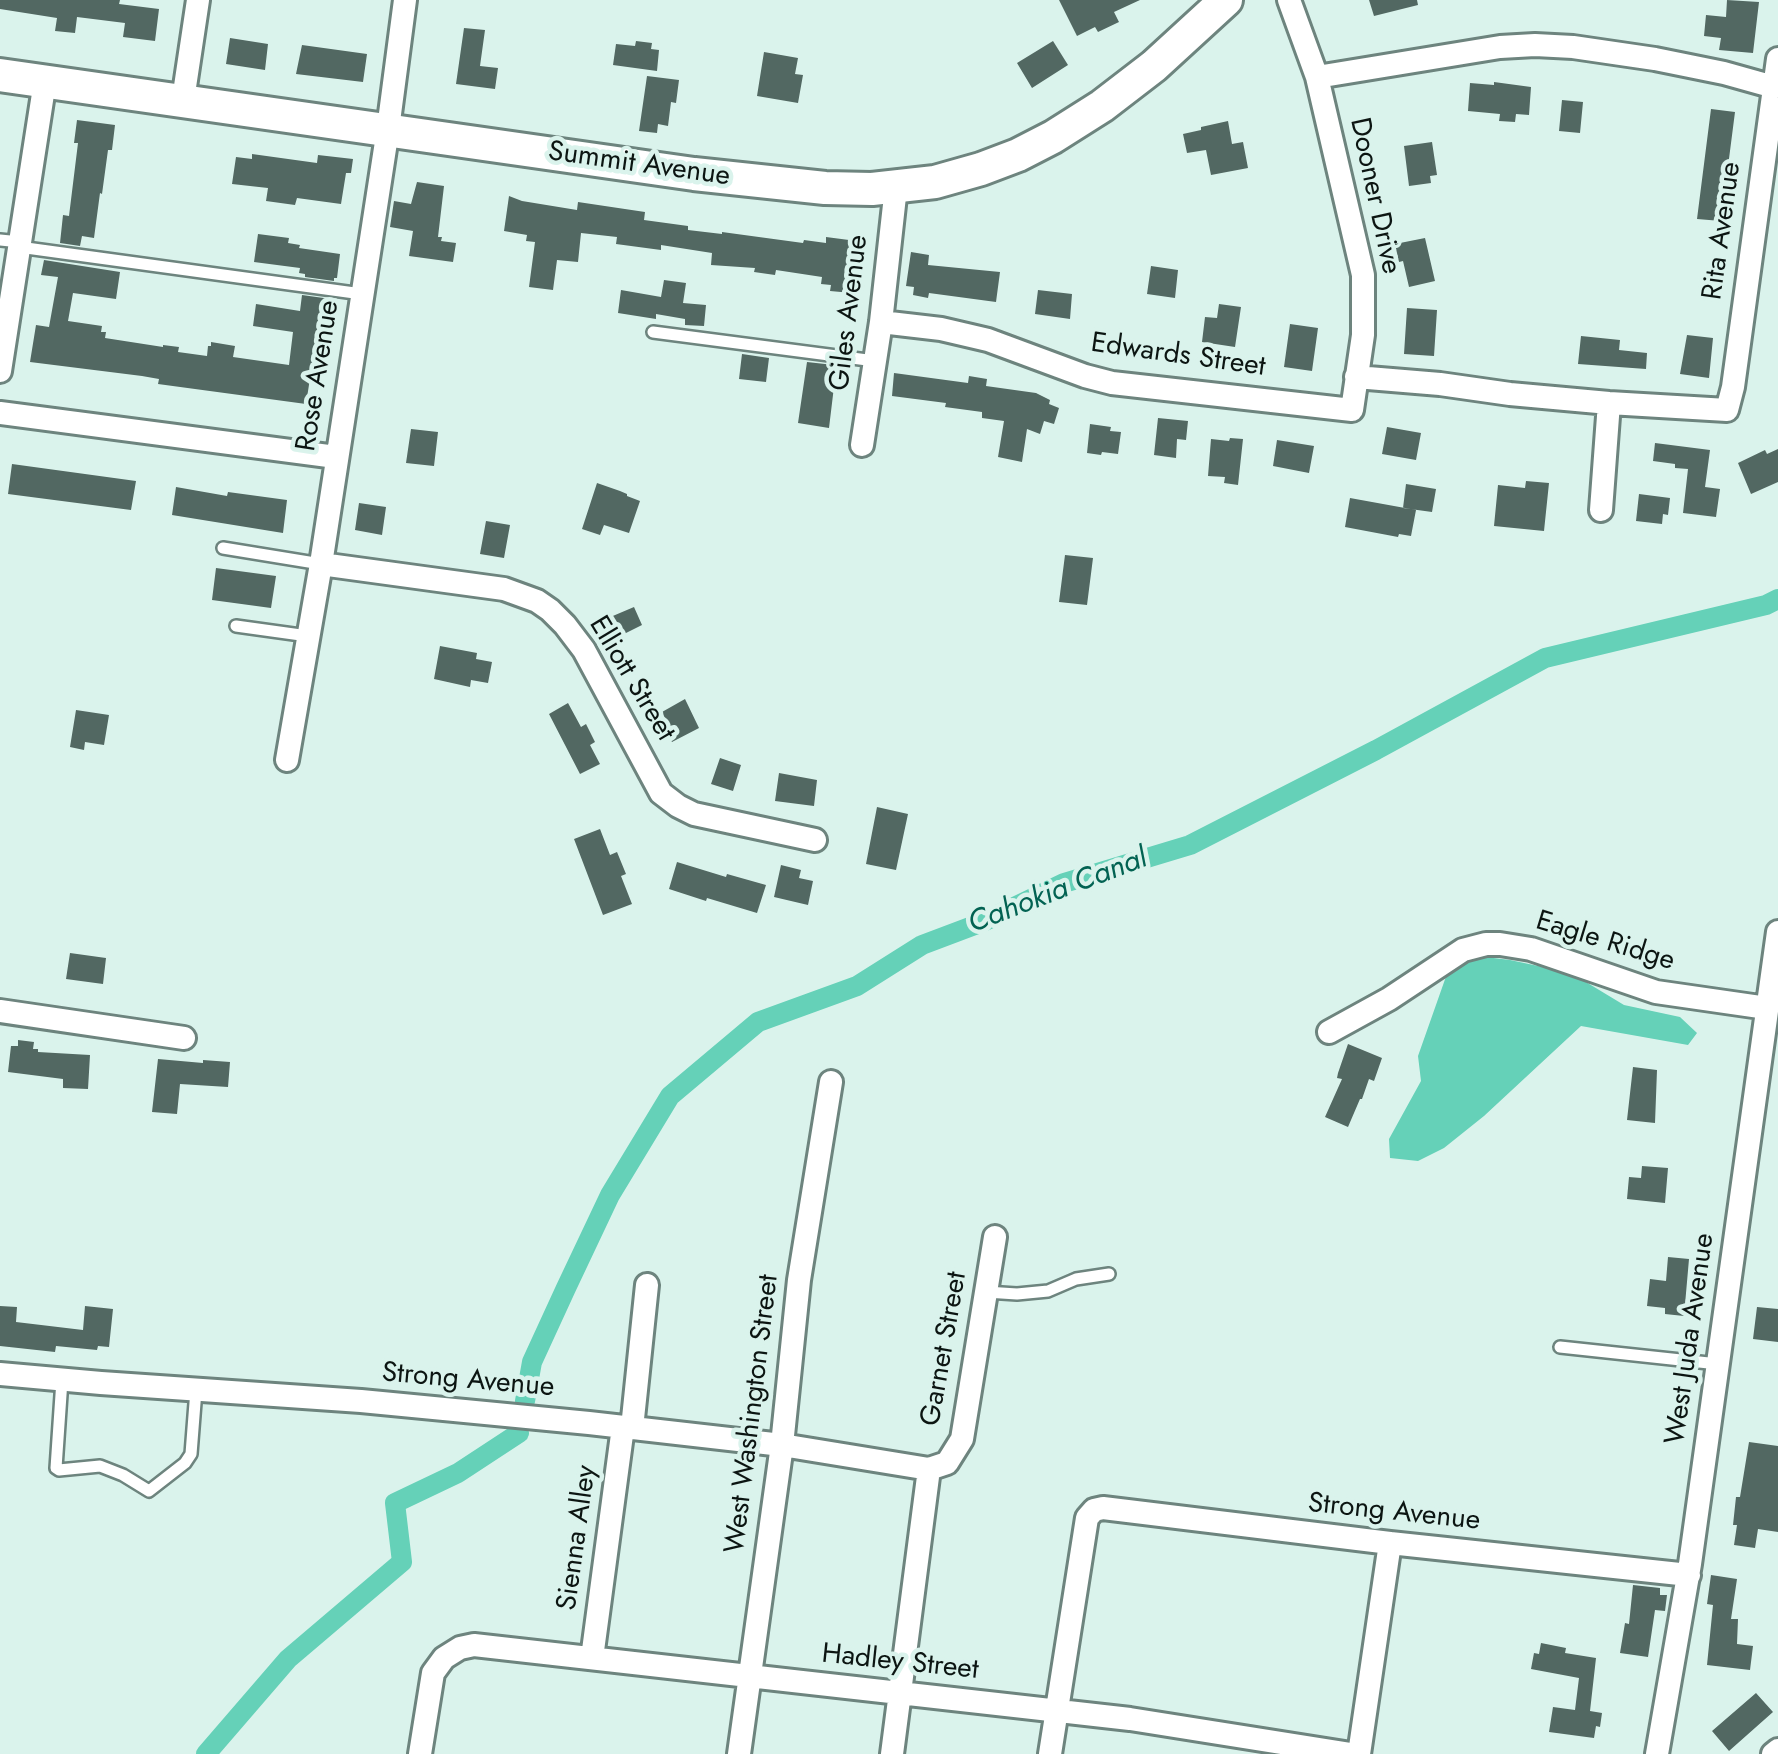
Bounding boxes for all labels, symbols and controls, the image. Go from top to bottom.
street label: Dooner Drive [1341,115,1407,277]
street label: Summit Avenue [546,136,732,194]
street label: Rita Avenue [1697,160,1749,302]
street label: Giles Avenue [824,233,876,393]
street label: Rose Avenue [290,298,348,454]
street label: Edwards Street [1089,327,1267,385]
street label: Elliott Street [581,611,681,747]
water label: Cahokia Canal [963,841,1153,943]
street label: Eagle Ridge [1532,905,1678,979]
street label: West Juda Avenue [1660,1231,1722,1447]
street label: Garnet Street [915,1269,975,1429]
street label: West Washington Street [719,1273,787,1555]
street label: Strong Avenue [380,1357,556,1405]
street label: Sienna Alley [551,1463,605,1613]
street label: Strong Avenue [1306,1487,1482,1539]
street label: Hadley Street [820,1638,980,1688]

